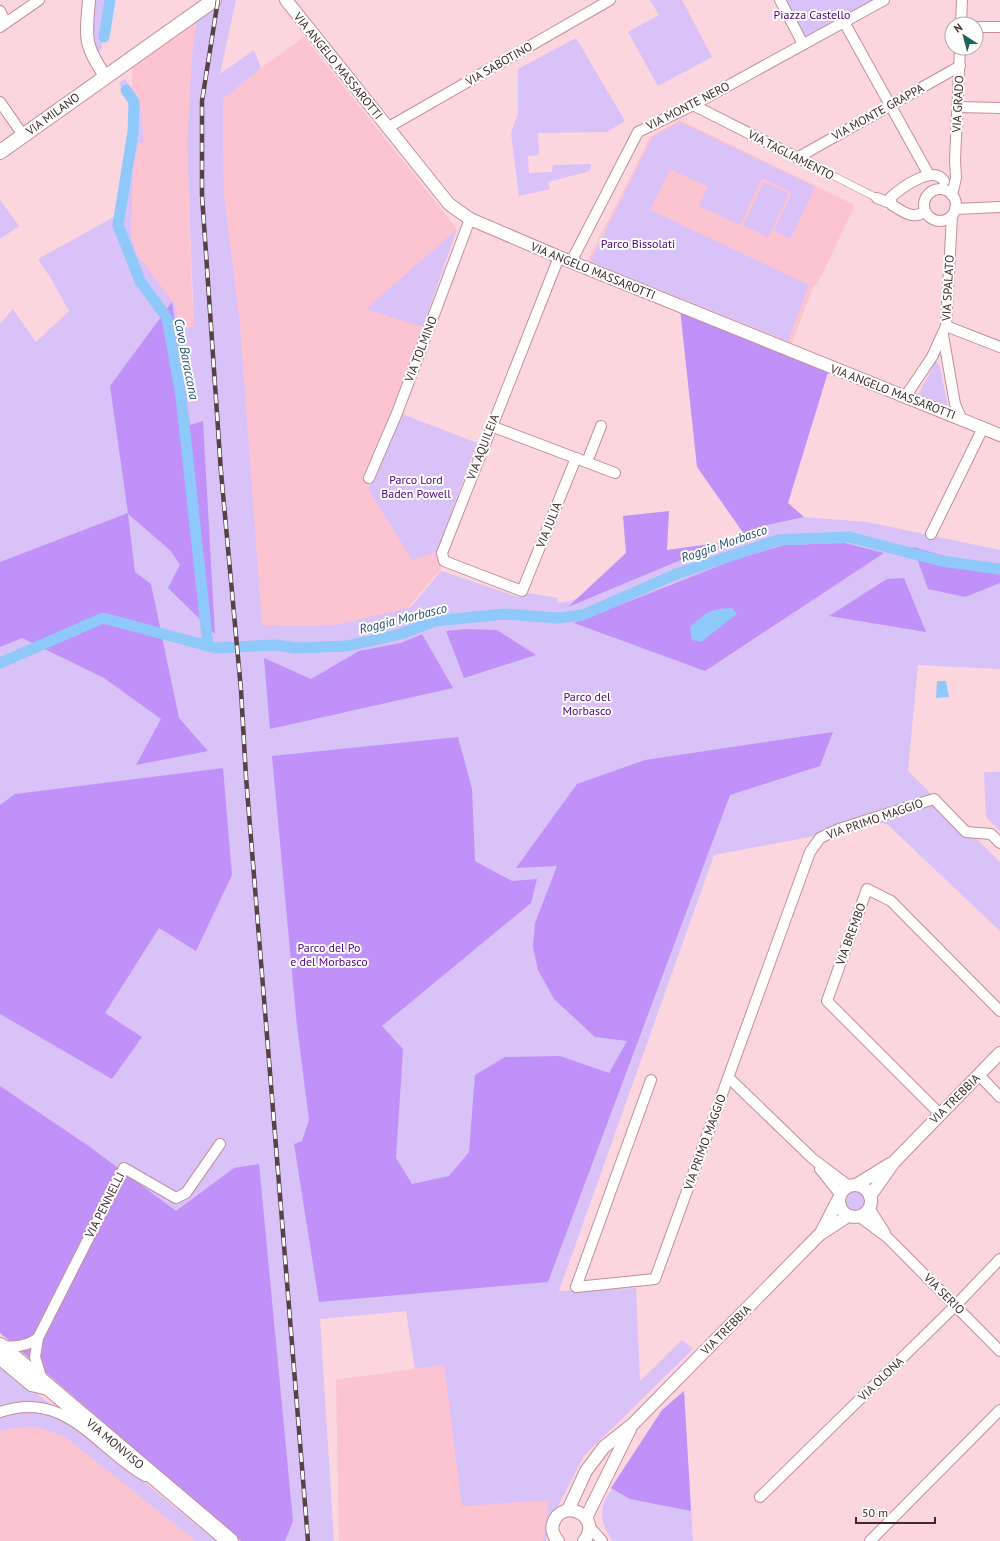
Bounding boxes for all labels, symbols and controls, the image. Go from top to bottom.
park label: Piazza Castello [774,7,850,22]
street label: VIA ANGELO MASSAROTTI [290,9,386,122]
north arrow [944,16,984,56]
text: N [951,20,965,36]
street label: VIA SABOTINO [462,38,535,89]
street label: VIA GRADO [948,75,966,134]
street label: VIA MONTE NERO [643,78,732,133]
street label: VIA MONTE GRAPPA [828,80,926,144]
street label: VIA MILANO [22,89,82,139]
street label: VIA TAGLIAMENTO [745,126,837,183]
park label: Parco Bissolati [601,236,675,251]
street label: VIA ANGELO MASSAROTTI [528,238,658,302]
street label: VIA SPALATO [938,255,957,322]
street label: VIA TOLMINO [401,314,440,385]
water label: Cavo Baraccona [170,317,203,402]
street label: VIA ANGELO MASSAROTTI [828,360,958,422]
street label: VIA AQUILEIA [463,412,502,483]
park label: Parco Lord Baden Powell [381,472,451,501]
street label: VIA JULIA [532,500,564,551]
water label: Roggia Morbasco [679,521,770,566]
water label: Roggia Morbasco [357,599,449,638]
park label: Parco del Morbasco [562,689,612,718]
street label: VIA PRIMO MAGGIO [824,795,925,842]
street label: VIA BREMBO [832,901,869,968]
park label: Parco del Po e del Morbasco [290,940,368,969]
street label: VIA TREBBIA [926,1071,983,1127]
street label: VIA PRIMO MAGGIO [680,1092,729,1193]
street label: VIA PENNELLI [81,1169,128,1241]
street label: VIA SERIO [920,1269,968,1317]
street label: VIA TREBBIA [697,1302,754,1358]
street label: VIA OLONA [854,1353,906,1405]
street label: VIA MONVISO [83,1415,147,1472]
scale bar [856,1499,935,1525]
text: 50 m [862,1505,888,1520]

